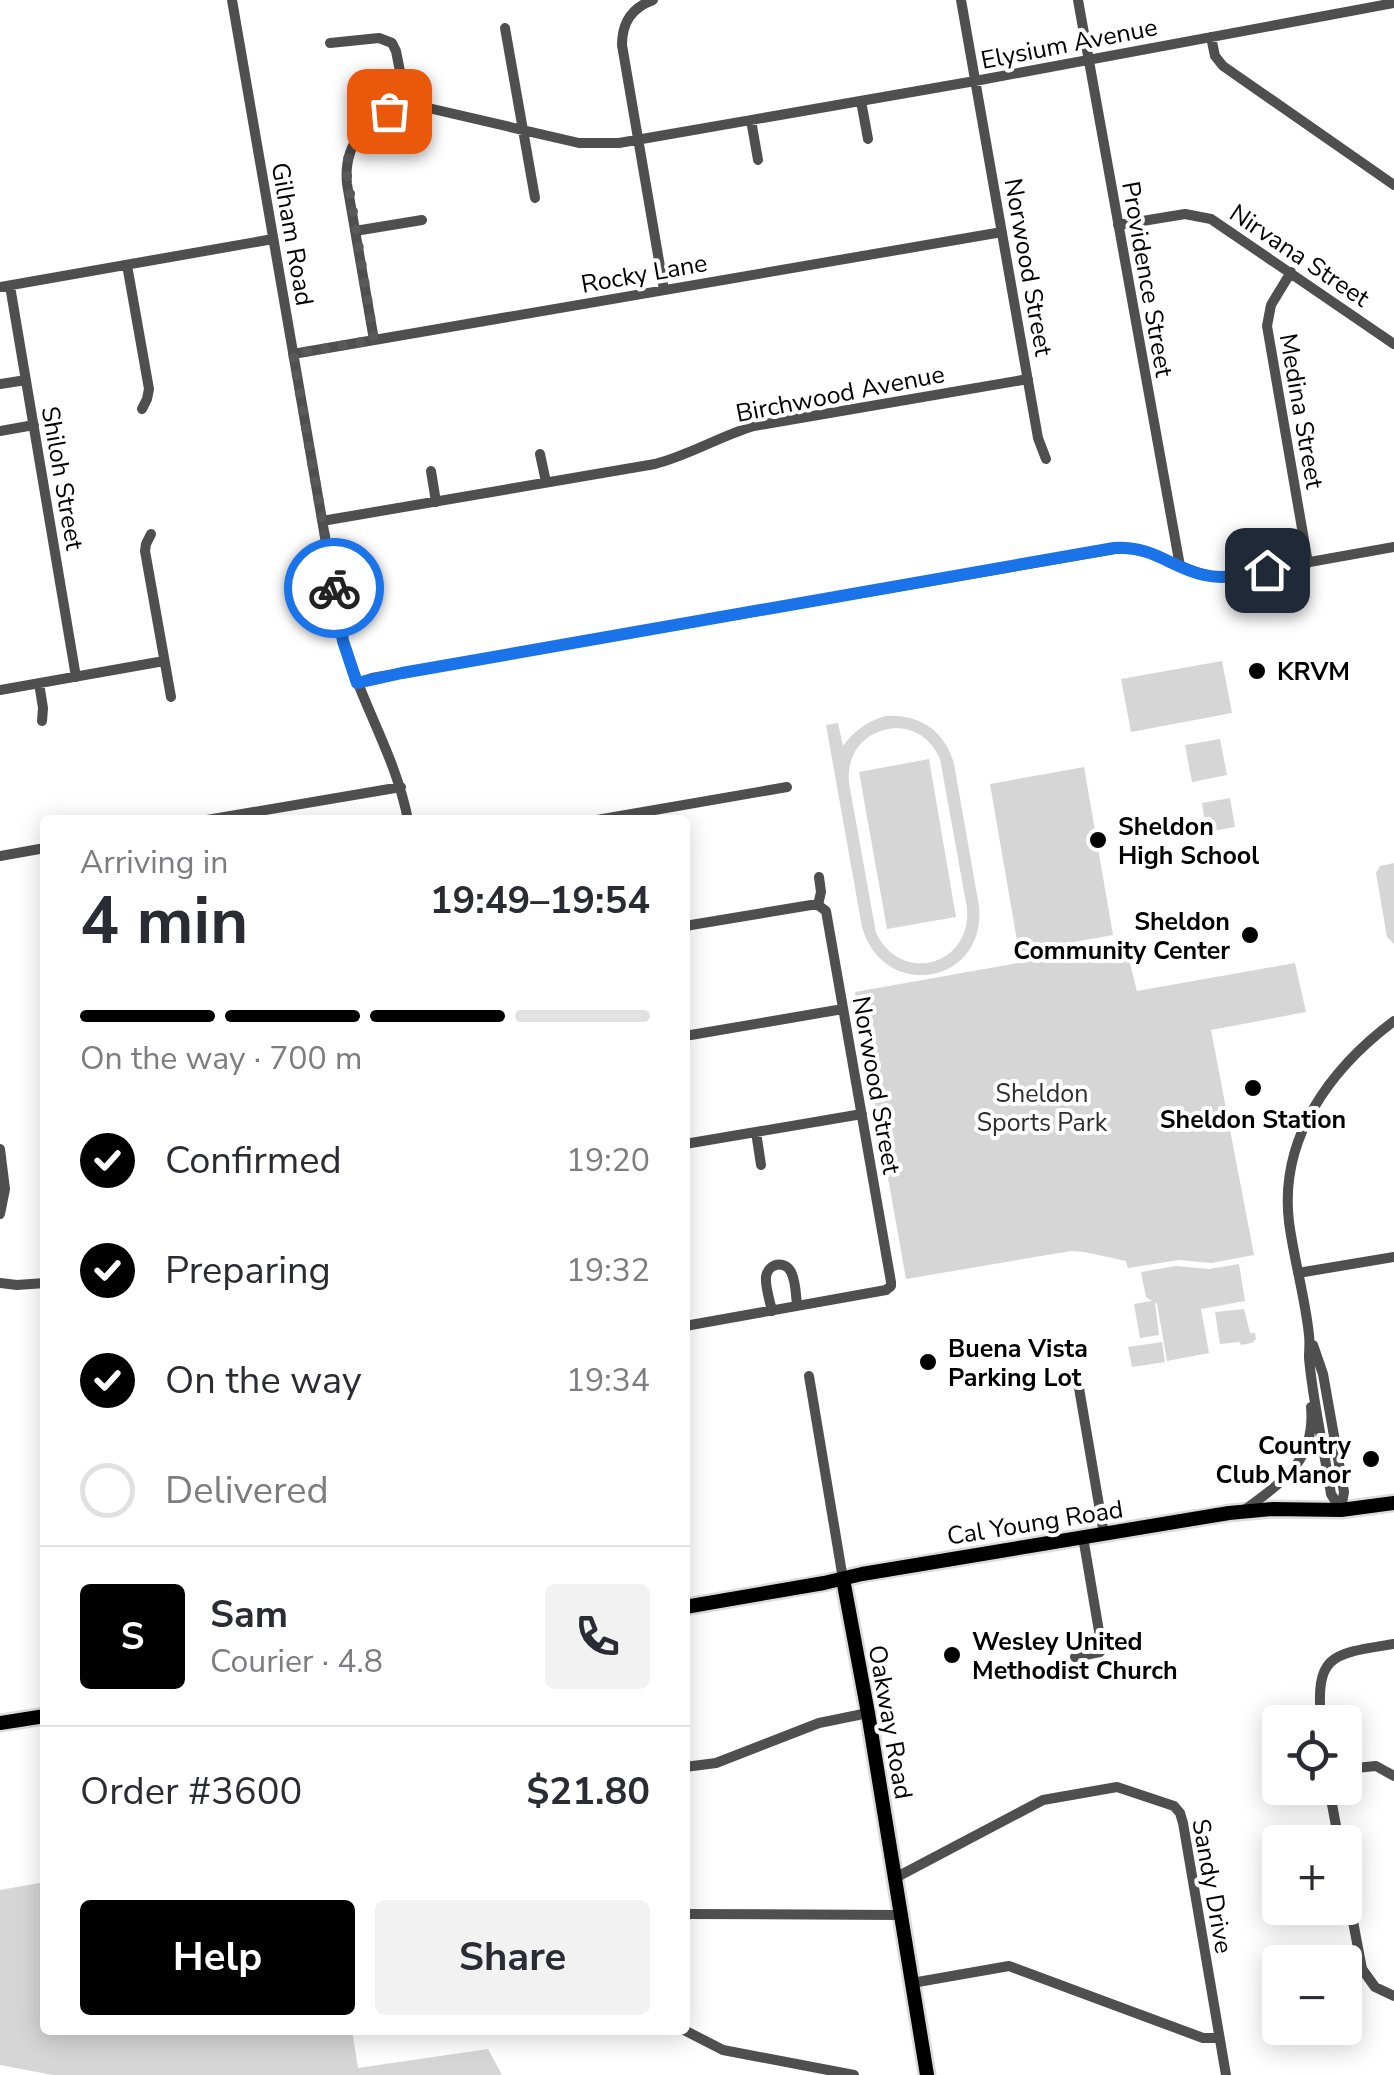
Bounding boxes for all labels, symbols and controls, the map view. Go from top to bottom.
street label: Elysium Avenue [978,10,1160,78]
pin [347,69,432,154]
icon: bag [362,84,417,139]
street label: Gilham Road [263,160,321,308]
street label: Norwood Street [996,176,1060,359]
street label: Providence Street [1113,179,1181,380]
street label: Nirvana Street [1223,196,1376,315]
street label: Rocky Lane [578,246,710,302]
street label: Medina Street [1271,331,1331,492]
street label: Birchwood Avenue [733,357,947,431]
street label: Shiloh Street [33,404,91,553]
pin [1225,528,1310,613]
courier [284,538,384,638]
icon: home [1240,543,1295,598]
icon: bike [307,561,362,616]
place label: KRVM [1277,655,1350,689]
marker: KRVM [1246,660,1268,682]
place label: Sheldon High School [1118,810,1259,873]
marker: Sheldon High School [1087,829,1109,851]
text: Arriving in [80,841,228,884]
text: 19:49–19:54 [430,875,650,926]
text: 4 min [80,877,248,966]
place label: Sheldon Community Center [1013,905,1230,968]
marker: Sheldon Community Center [1239,924,1261,946]
street label: Norwood Street [844,994,908,1177]
text: On the way · 700 m [80,1037,362,1080]
park label: Sheldon Sports Park [977,1077,1108,1140]
marker: Sheldon Station [1242,1077,1264,1099]
place label: Sheldon Station [1160,1103,1346,1137]
icon: check [80,1133,135,1188]
text: Confirmed [165,1135,342,1186]
text: 19:20 [566,1139,650,1182]
icon: check [80,1243,135,1298]
text: Preparing [165,1245,331,1296]
text: 19:32 [566,1249,650,1292]
place label: Buena Vista Parking Lot [948,1332,1088,1395]
marker: Buena Vista Parking Lot [917,1351,939,1373]
icon: check [80,1353,135,1408]
text: On the way [165,1355,361,1406]
text: 19:34 [566,1359,650,1402]
place label: Country Club Manor [1216,1429,1352,1492]
marker: Country Club Manor [1360,1448,1382,1470]
text: Delivered [165,1465,329,1516]
street label: Cal Young Road [945,1492,1126,1554]
button: phone [545,1584,650,1689]
text: Sam [210,1589,288,1640]
text: S [121,1611,144,1662]
place label: Wesley United Methodist Church [972,1625,1178,1688]
text: Courier · 4.8 [210,1640,383,1683]
street label: Oakway Road [860,1642,920,1802]
marker: Wesley United Methodist Church [941,1644,963,1666]
map controls [1262,1705,1362,2045]
button: locate [1262,1705,1362,1805]
text: Order #3600 [80,1766,302,1817]
text: $21.80 [527,1766,650,1817]
street label: Sandy Drive [1183,1816,1241,1956]
button: + [1262,1825,1362,1925]
button: Help [80,1900,355,2015]
button: Share [375,1900,650,2015]
button: − [1262,1945,1362,2045]

